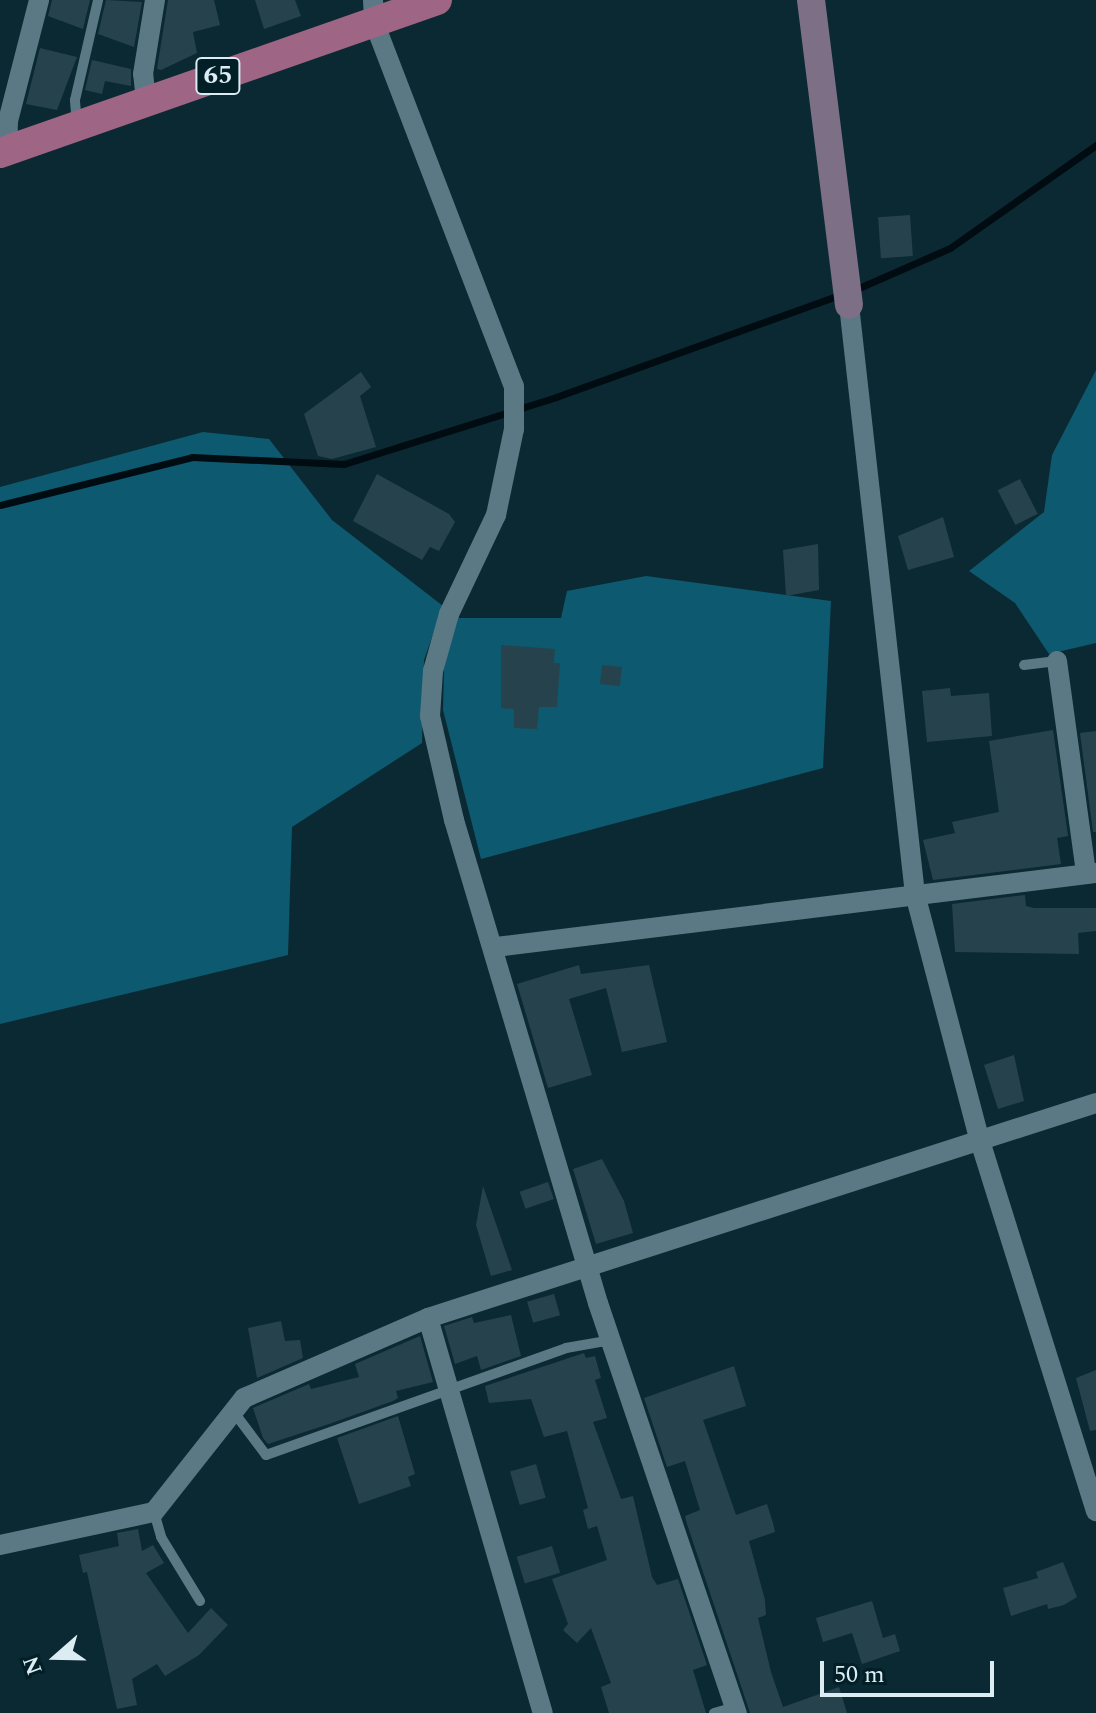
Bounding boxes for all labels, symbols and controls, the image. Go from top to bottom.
road number: 65 [194,54,242,98]
north arrow [16,1617,96,1697]
scale bar [824,1645,998,1695]
text: N [14,1651,52,1679]
text: 50 m [834,1657,885,1693]

